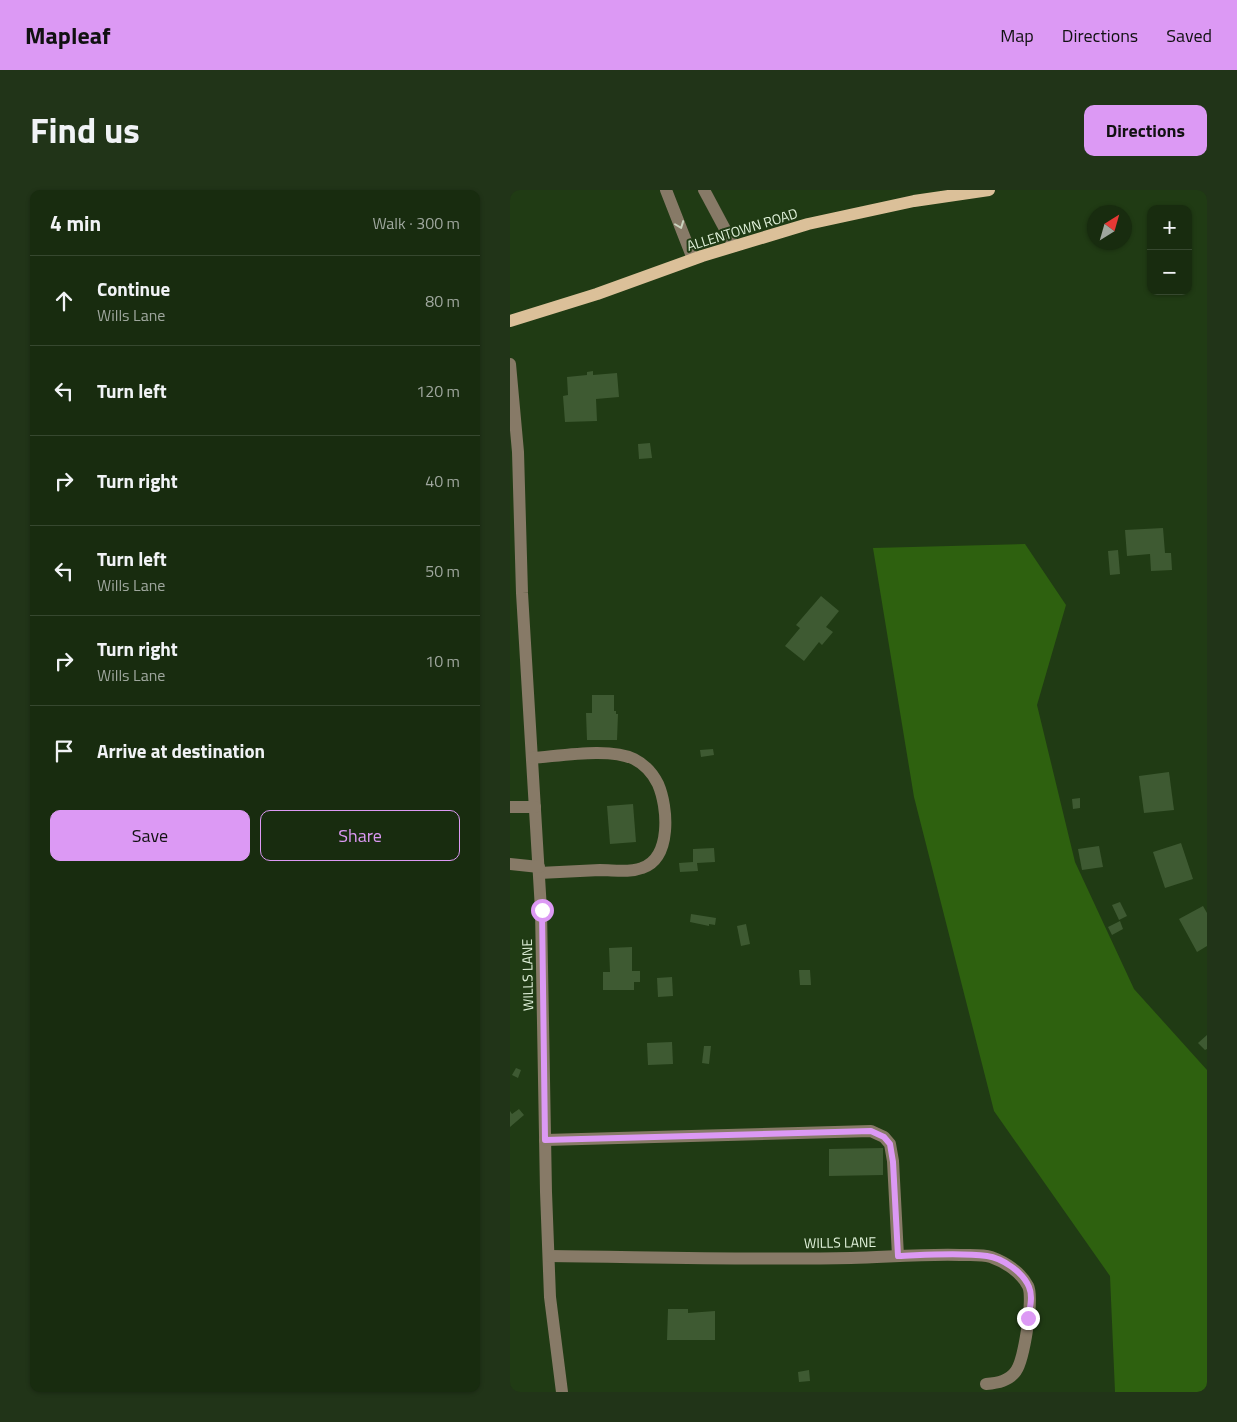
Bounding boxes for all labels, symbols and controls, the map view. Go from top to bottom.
text: Mapleaf [25,17,110,53]
text: Map [1000,22,1034,49]
text: Directions [1062,22,1138,49]
text: Saved [1166,22,1212,49]
text: Find us [30,103,140,157]
button: Directions [1084,105,1207,156]
street label: ALLENTOWN ROAD [684,202,800,256]
north arrow [1087,205,1132,250]
map controls [1147,205,1192,295]
button: + [1147,205,1192,250]
text: 4 min [50,207,101,239]
text: Walk · 300 m [372,211,460,235]
one-way arrow [674,220,684,228]
button: − [1147,250,1192,295]
text: Continue [97,274,170,303]
icon: ahead [50,287,78,315]
text: 80 m [425,289,460,313]
text: Wills Lane [97,303,165,327]
text: Turn left [97,376,167,405]
icon: left [50,377,78,405]
text: 120 m [416,379,460,403]
text: Turn right [97,466,178,495]
icon: right [50,467,78,495]
text: 40 m [425,469,460,493]
text: Turn left [97,544,167,573]
icon: left [50,557,78,585]
text: 50 m [425,559,460,583]
text: Wills Lane [97,573,165,597]
text: Turn right [97,634,178,663]
icon: right [50,647,78,675]
text: 10 m [425,649,460,673]
text: Wills Lane [97,663,165,687]
text: Arrive at destination [97,736,265,765]
icon: arrive [50,737,78,765]
button: Save [50,810,250,861]
button: Share [260,810,460,861]
route start [531,899,554,922]
street label: WILLS LANE [516,938,538,1011]
street label: WILLS LANE [804,1231,877,1253]
route end [1017,1307,1040,1330]

